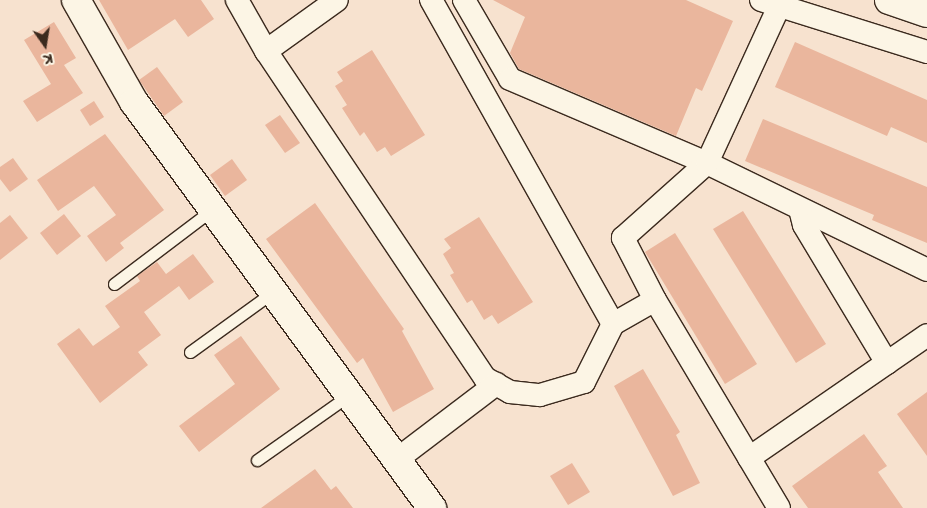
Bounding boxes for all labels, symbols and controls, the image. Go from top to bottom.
north arrow [20,20,70,70]
text: K [42,50,55,69]

